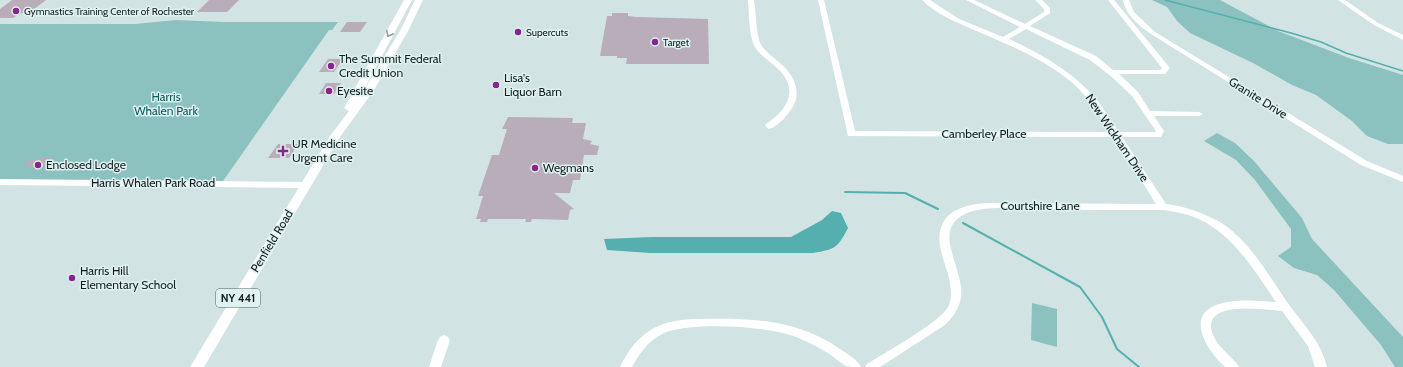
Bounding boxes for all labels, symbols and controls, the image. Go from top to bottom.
place label: Gymnastics Training Center of Rochester [24,5,195,18]
marker: Gymnastics Training Center of Rochester [11,6,21,16]
place label: Supercuts [526,26,568,39]
marker: Supercuts [513,27,523,37]
one-way arrow [387,30,394,37]
place label: Target [663,36,690,49]
marker: Target [650,37,660,47]
place label: The Summit Federal Credit Union [339,51,441,80]
marker: The Summit Federal Credit Union [326,61,336,71]
place label: Lisa's Liquor Barn [504,70,562,99]
street label: Granite Drive [1226,74,1290,122]
marker: Lisa's Liquor Barn [491,80,501,90]
place label: Eyesite [337,83,373,98]
marker: Eyesite [324,86,334,96]
park label: Harris Whalen Park [134,89,198,118]
street label: New Wickham Drive [1082,91,1152,185]
street label: Camberley Place [942,126,1026,141]
place label: UR Medicine Urgent Care [292,136,356,165]
marker: UR Medicine Urgent Care [277,145,289,157]
place label: Enclosed Lodge [46,157,126,172]
marker: Enclosed Lodge [33,160,43,170]
place label: Wegmans [543,160,594,175]
marker: Wegmans [530,163,540,173]
street label: Harris Whalen Park Road [91,175,215,190]
street label: Courtshire Lane [1000,198,1080,213]
street label: Penfield Road [247,207,296,275]
place label: Harris Hill Elementary School [80,263,176,292]
marker: Harris Hill Elementary School [67,273,77,283]
road number: NY 441 [216,289,260,307]

